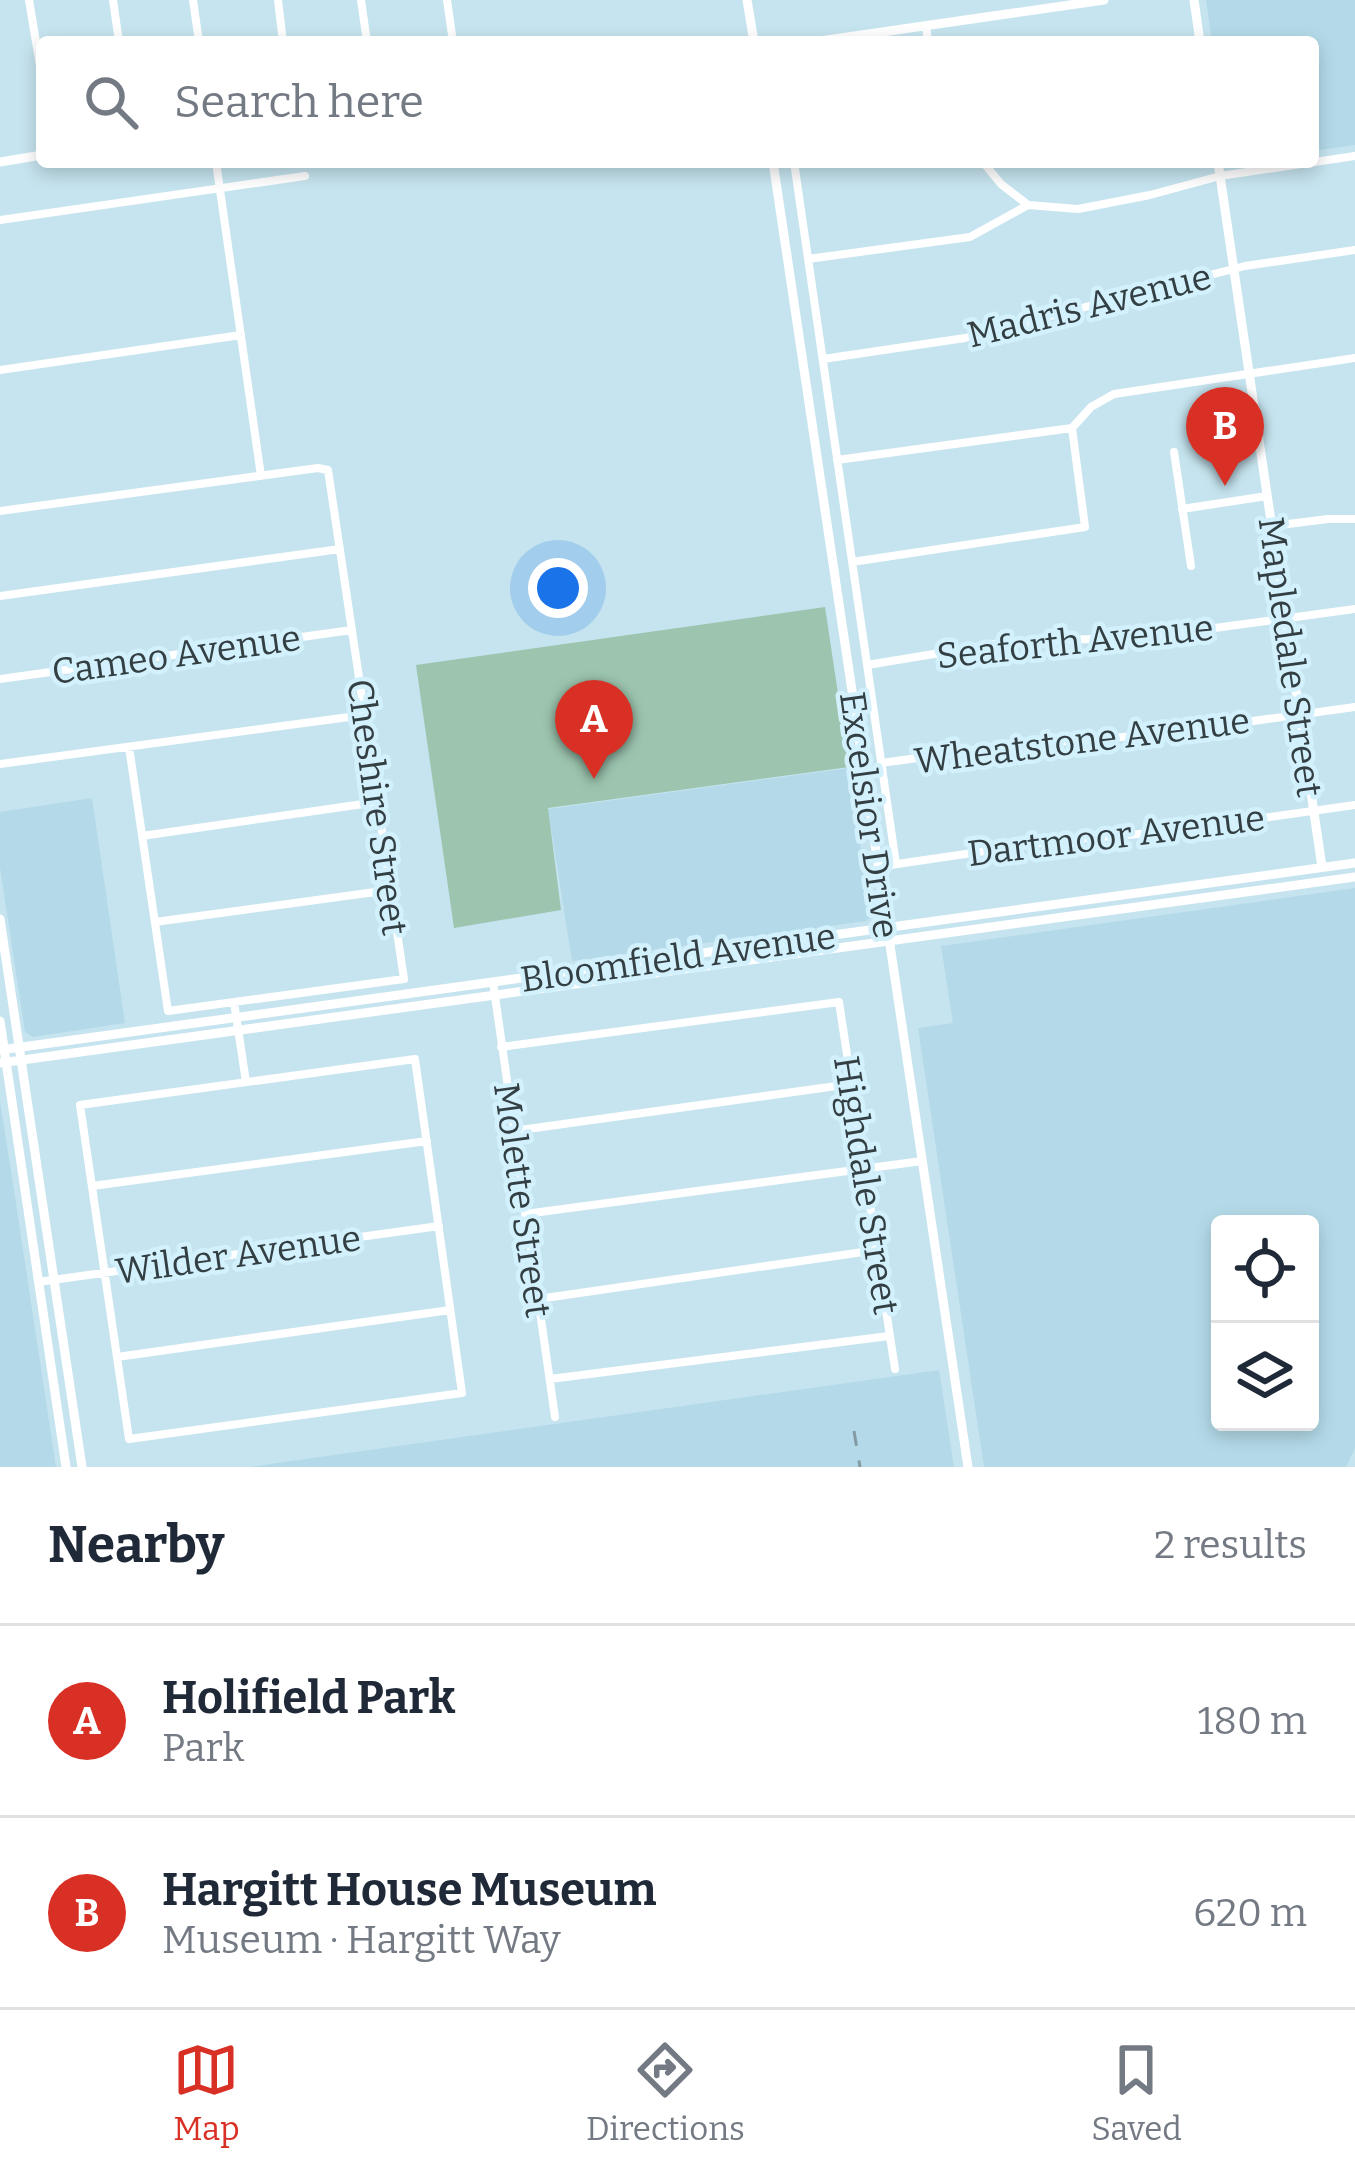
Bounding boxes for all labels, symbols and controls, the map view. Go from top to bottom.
search box [36,36,1319,168]
icon: search [78,69,144,135]
text: Search here [174,75,424,129]
street label: Madris Avenue [963,254,1216,358]
pin: B [1186,387,1264,486]
street label: Mapledale Street [1249,514,1331,800]
your location [528,558,588,618]
street label: Seaforth Avenue [935,606,1216,678]
street label: Cameo Avenue [49,616,303,694]
street label: Cheshire Street [337,676,417,938]
pin: A [555,680,633,779]
street label: Excelsior Drive [830,689,908,941]
street label: Wheatstone Avenue [912,699,1252,783]
street label: Dartmoor Avenue [965,796,1267,876]
street label: Bloomfield Avenue [518,914,838,1002]
street label: Highdale Street [824,1053,908,1317]
street label: Molette Street [484,1080,560,1320]
map controls [1211,1215,1319,1431]
button: locate [1211,1215,1319,1323]
street label: Wilder Avenue [113,1216,364,1294]
button: layers [1211,1323,1319,1431]
text: Nearby [48,1514,224,1576]
text: 2 results [1154,1522,1307,1568]
text: Holifield Park [162,1671,455,1725]
text: A [73,1698,101,1744]
text: 180 m [1198,1698,1307,1744]
text: Park [162,1725,244,1771]
text: Hargitt House Museum [162,1863,656,1917]
text: B [74,1890,100,1936]
text: 620 m [1193,1890,1307,1936]
text: Museum · Hargitt Way [162,1917,561,1963]
tab: Map [173,2037,240,2149]
tab: Directions [586,2037,745,2149]
tab: Saved [1091,2037,1182,2149]

